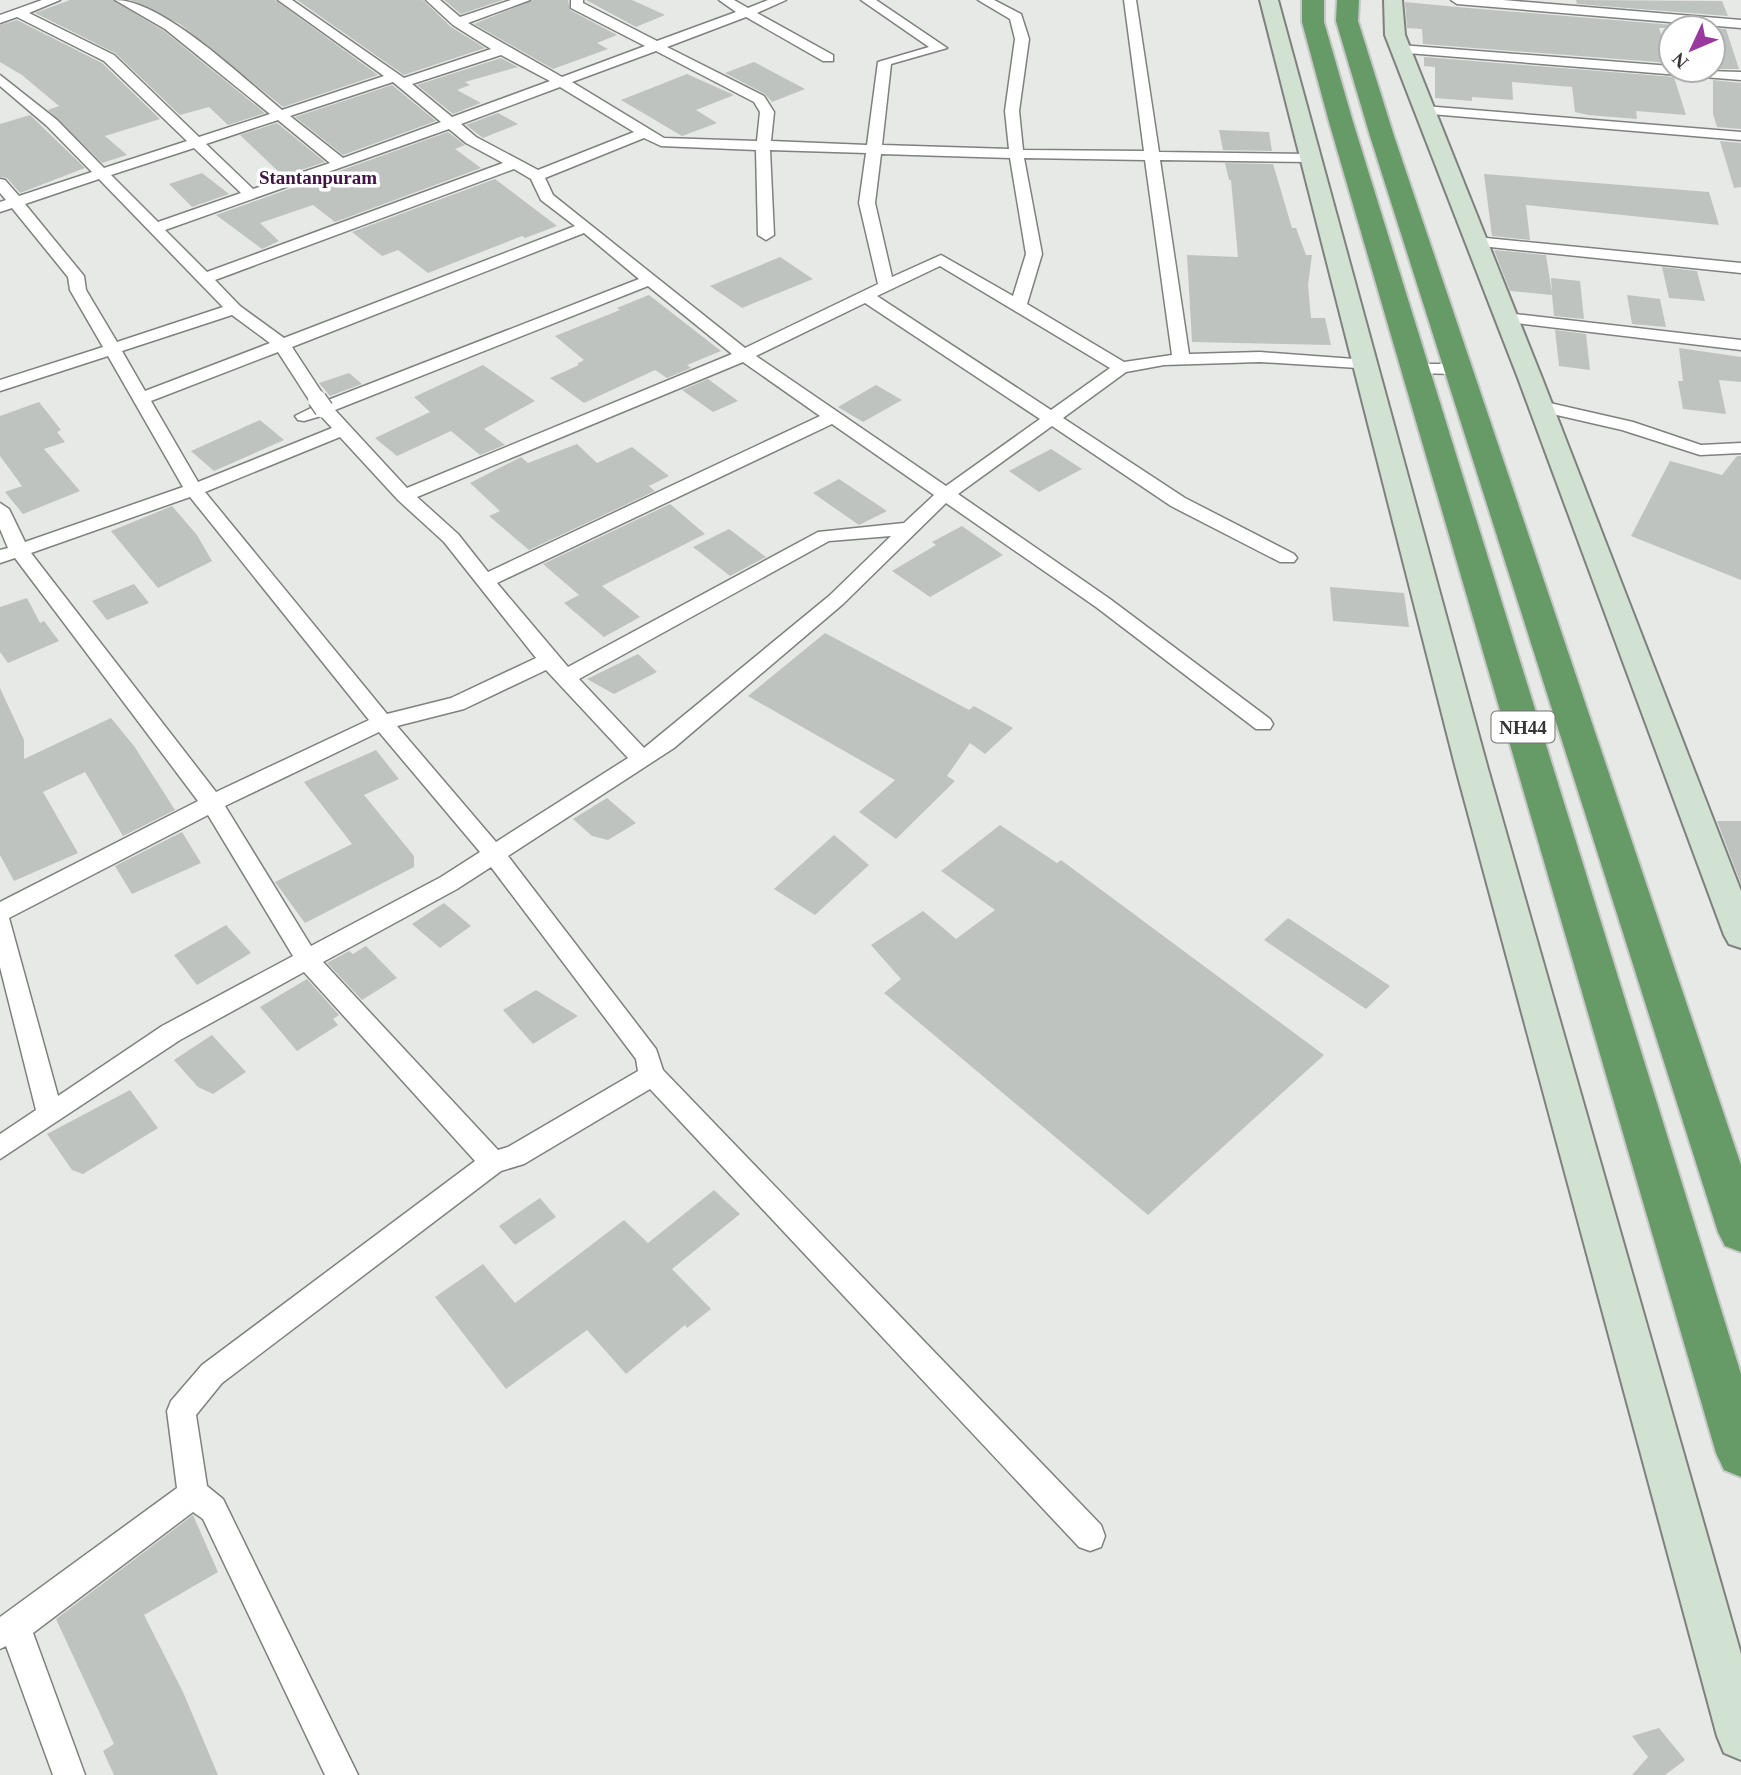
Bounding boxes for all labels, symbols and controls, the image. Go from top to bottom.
north arrow [1657,14,1727,84]
text: N [1668,48,1692,73]
district label: Stantanpuram [259,167,377,188]
road number: NH44 [1492,712,1554,742]

